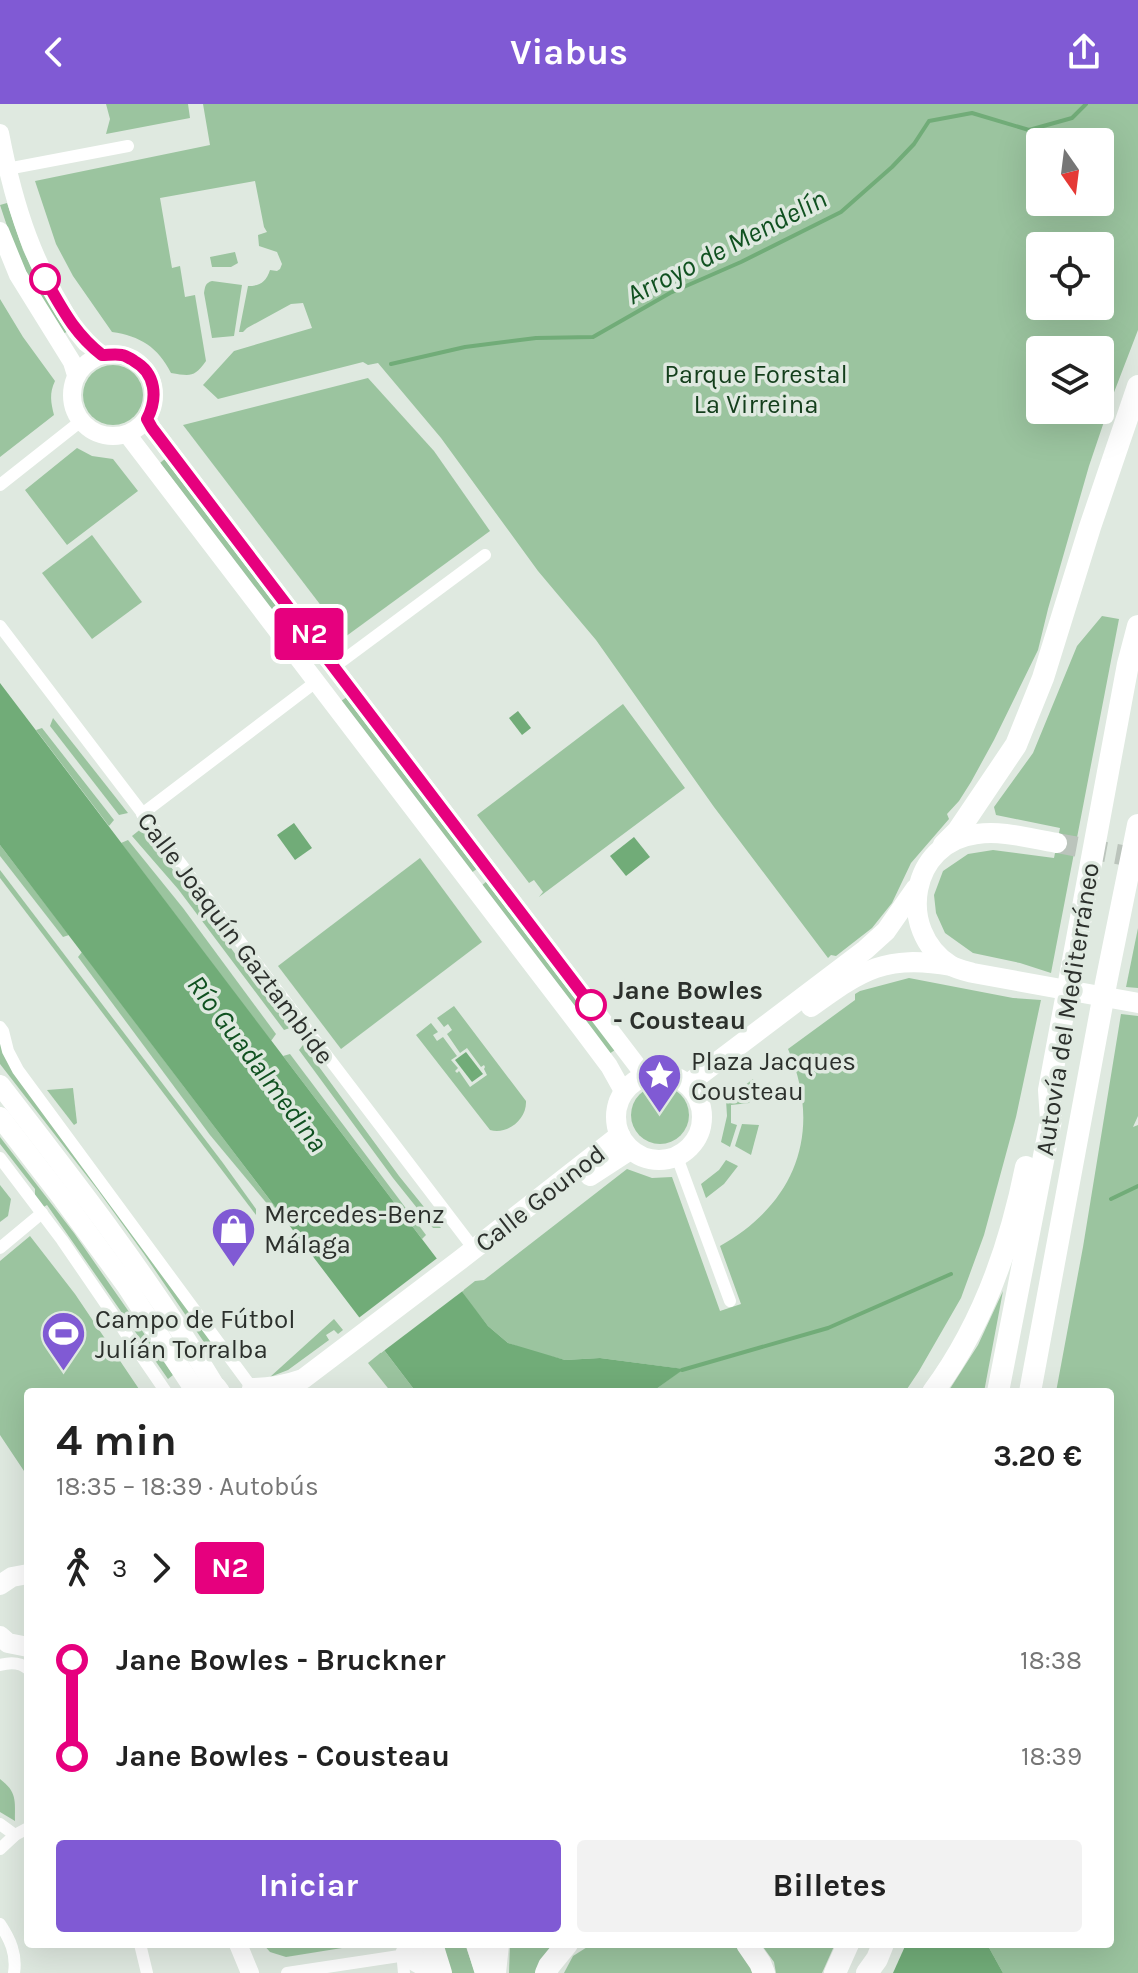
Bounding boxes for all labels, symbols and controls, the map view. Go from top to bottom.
icon: back [32,30,76,74]
icon: share [1062,30,1106,74]
text: Viabus [510,31,628,73]
north arrow [1026,128,1114,216]
map controls [1026,128,1114,424]
water label: Arroyo de Mendelín [620,182,832,311]
button: locate [1026,232,1114,320]
unlabelled marker [30,264,60,294]
button: layers [1026,336,1114,424]
park label: Parque Forestal La Virreina [664,359,848,420]
line badge: N2 [273,608,345,660]
text: N2 [290,617,328,650]
street label: Calle Joaquín Gaztambide [131,806,341,1070]
street label: Autovía del Mediterráneo [1029,860,1106,1158]
water label: Río Guadalmedina [180,968,335,1158]
place label: Jane Bowles - Cousteau [613,975,763,1036]
marker: Jane Bowles - Cousteau [576,990,606,1020]
place label: Plaza Jacques Cousteau [691,1046,856,1107]
place icon: Plaza Jacques Cousteau [636,1052,684,1115]
street label: Calle Gounod [469,1138,611,1259]
place label: Mercedes-Benz Málaga [264,1199,445,1260]
shop icon: Mercedes-Benz Málaga [209,1205,257,1268]
place label: Campo de Fútbol Julíán Torralba [95,1304,296,1365]
sports icon: Campo de Fútbol Julíán Torralba [40,1310,88,1373]
text: 4 min [56,1415,177,1466]
text: 3.20 € [993,1438,1082,1474]
text: 18:35 – 18:39 · Autobús [56,1471,319,1502]
icon: walk [56,1546,100,1590]
icon: forward [139,1546,183,1590]
text: N2 [211,1551,248,1584]
text: 3 [112,1553,127,1584]
text: Jane Bowles - Bruckner [116,1642,445,1678]
text: 18:38 [1020,1645,1082,1676]
text: Jane Bowles - Cousteau [116,1738,450,1774]
text: 18:39 [1021,1741,1082,1772]
button: Iniciar [56,1840,561,1932]
button: Billetes [577,1840,1082,1932]

